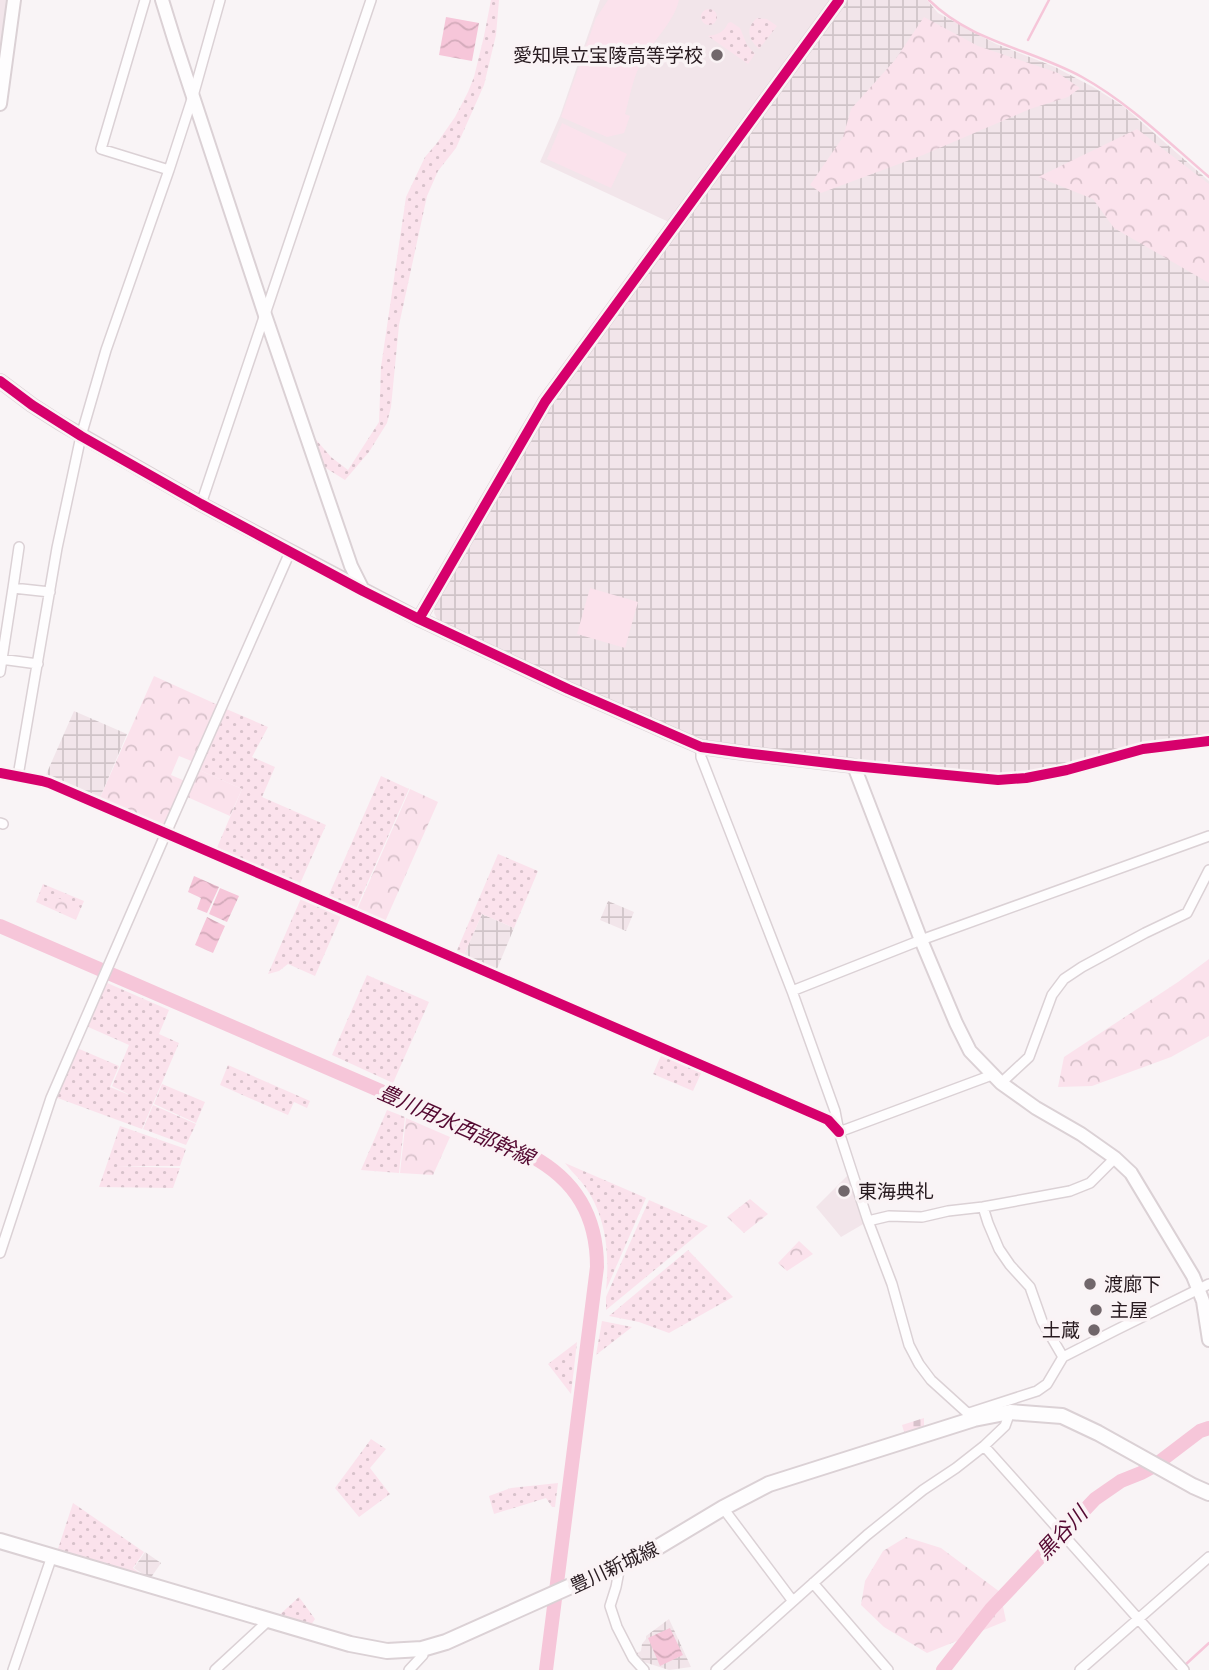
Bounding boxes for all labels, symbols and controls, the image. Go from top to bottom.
place label: 愛知県立宝陵高等学校 [513,42,703,68]
marker: 愛知県立宝陵高等学校 [709,47,725,63]
water label: 豊川用水西部幹線 [374,1077,542,1173]
place label: 東海典礼 [858,1178,934,1204]
marker: 東海典礼 [836,1183,852,1199]
place label: 渡廊下 [1104,1271,1161,1297]
marker: 渡廊下 [1082,1276,1098,1292]
place label: 主屋 [1110,1297,1148,1323]
marker: 主屋 [1088,1302,1104,1318]
place label: 土蔵 [1042,1317,1080,1343]
marker: 土蔵 [1086,1322,1102,1338]
water label: 黒谷川 [1030,1498,1095,1566]
street label: 豊川新城線 [565,1535,663,1599]

